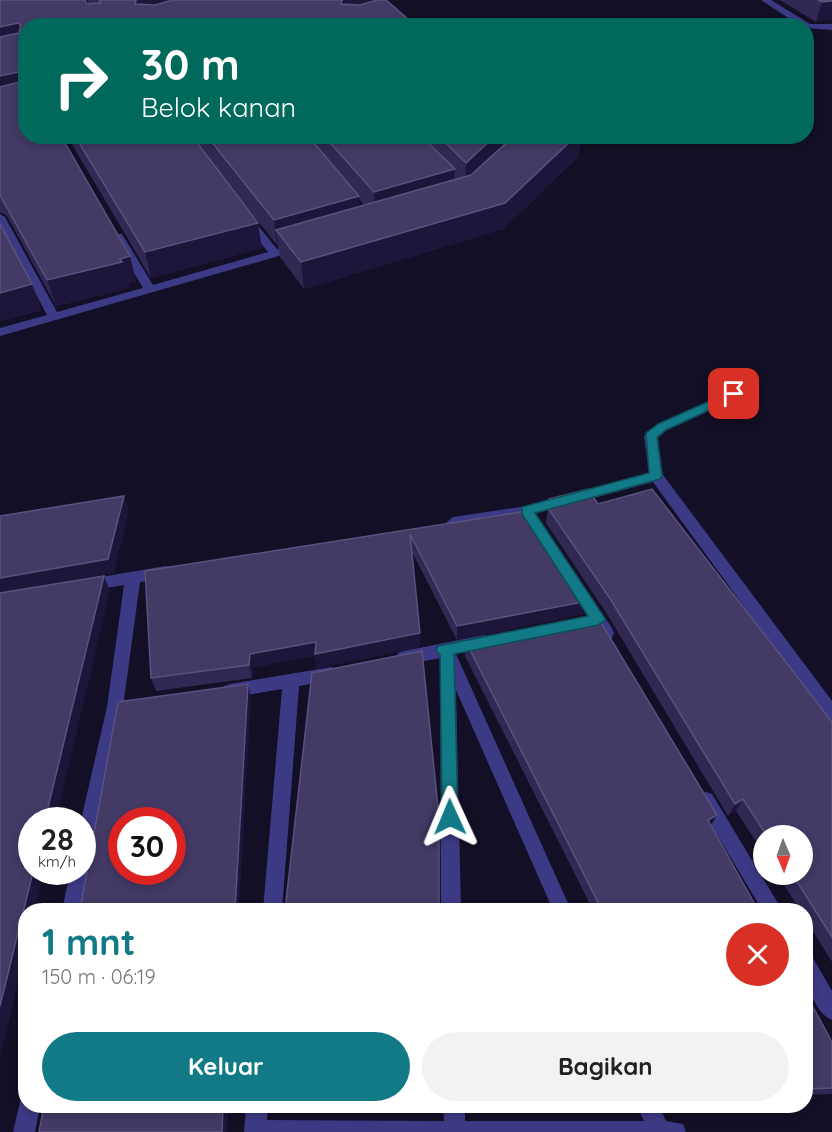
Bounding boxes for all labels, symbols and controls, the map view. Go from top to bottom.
text: 30 m [141,38,240,91]
icon: right [42,42,120,120]
text: Belok kanan [141,90,296,124]
pin [708,368,759,419]
icon: arrive [717,377,750,410]
position arrow [418,785,482,849]
speed limit sign: 30 [108,807,186,885]
text: 28 [40,820,74,858]
north arrow [753,825,813,885]
map controls [753,825,813,885]
text: km/h [38,852,76,871]
text: 1 mnt [42,919,135,964]
button: close [726,923,789,986]
text: 150 m · 06:19 [42,964,156,989]
button: Keluar [42,1032,410,1101]
button: Bagikan [422,1032,789,1101]

